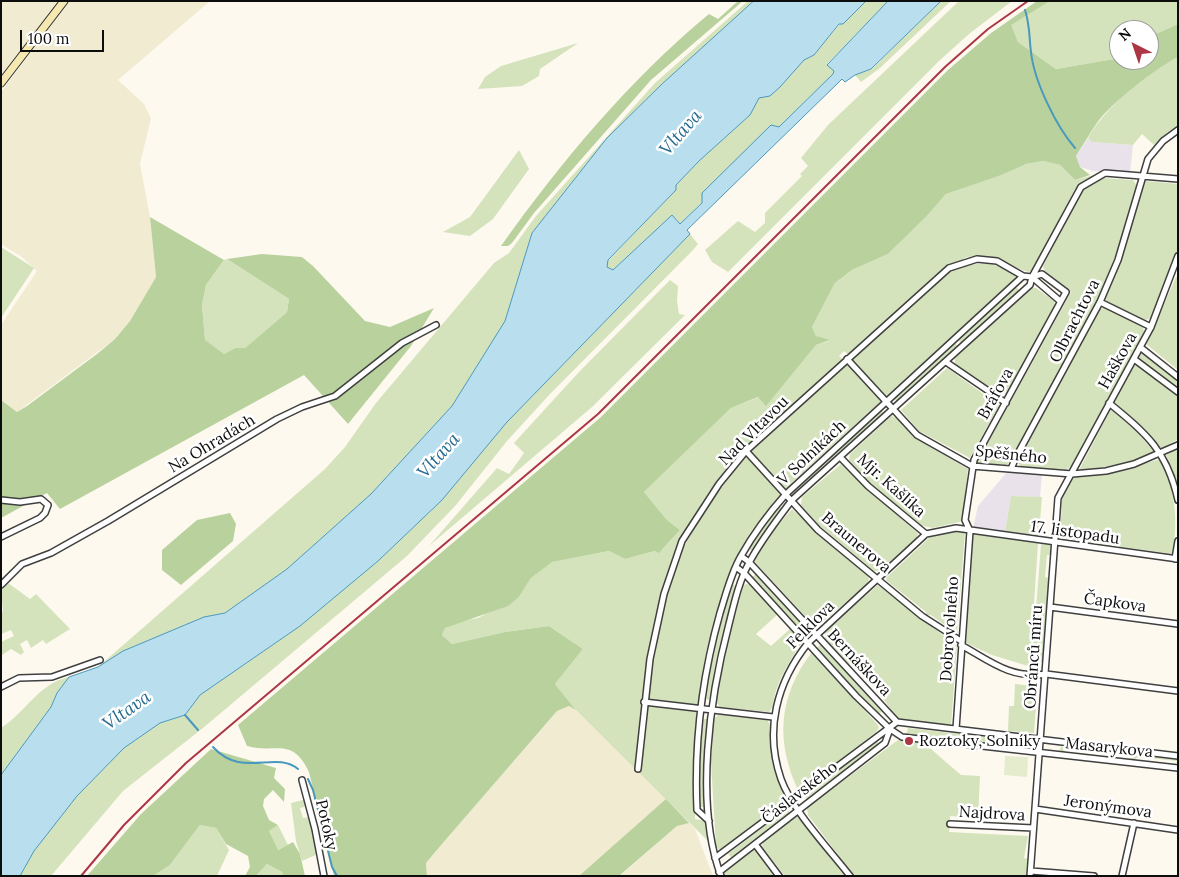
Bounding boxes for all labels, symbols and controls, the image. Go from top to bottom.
scale bar [22,20,106,52]
north arrow [1109,20,1159,70]
text: N [1115,24,1135,45]
text: 100 m [28,29,69,48]
water label: Vltava [655,106,707,160]
street label: Olbrachtova [1046,276,1104,366]
street label: Haškova [1095,329,1141,393]
street label: Bráfova [974,365,1018,423]
street label: Nad Vltavou [715,392,793,470]
street label: Na Ohradách [165,411,259,477]
street label: V Solníkách [774,416,850,490]
water label: Vltava [413,429,465,483]
street label: Spěšného [974,442,1048,468]
street label: Mjr. Kašlíka [853,450,929,522]
street label: Braunerova [817,508,895,578]
street label: 17. listopadu [1029,517,1121,549]
street label: Dobrovolného [937,576,963,682]
street label: Čapkova [1083,589,1147,617]
street label: Felklova [783,597,839,653]
street label: Obránců míru [1021,604,1047,710]
street label: Bernáškova [823,625,895,701]
water label: Vltava [99,687,155,735]
place label: Roztoky, Solníky [919,731,1040,751]
street label: Masarykova [1064,734,1154,762]
marker: Roztoky, Solníky [903,735,915,747]
street label: Čáslavského [758,757,842,829]
street label: Jeronýmova [1063,791,1153,823]
street label: Potoky [311,798,341,852]
street label: Najdrova [958,803,1026,825]

